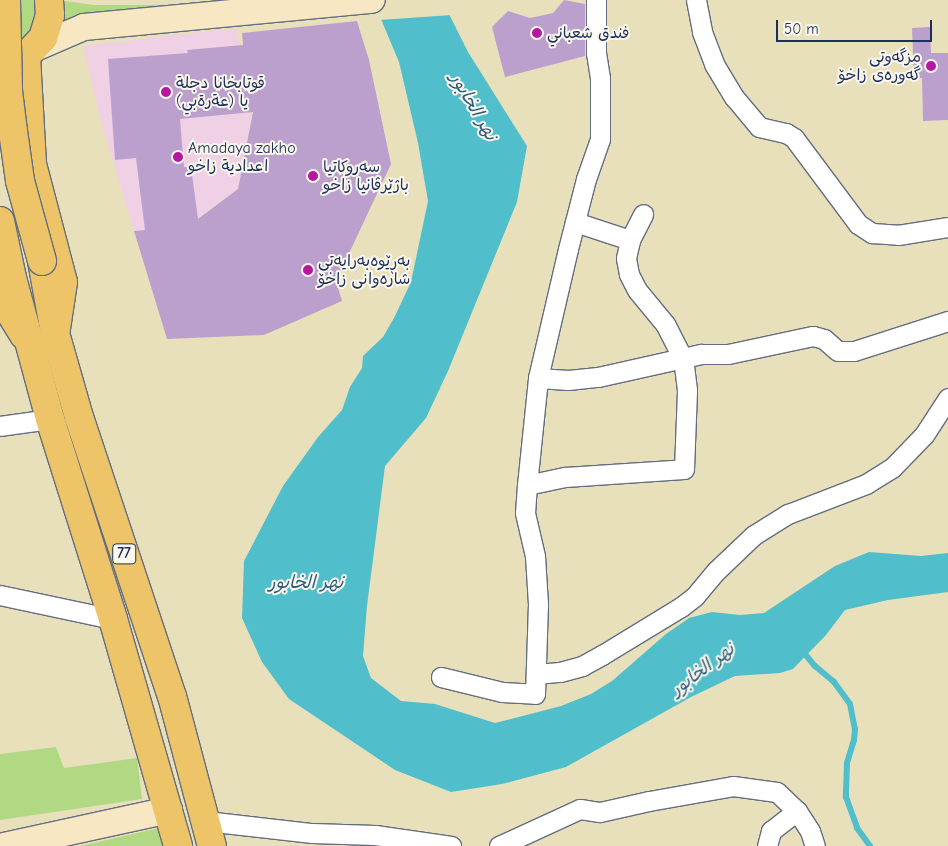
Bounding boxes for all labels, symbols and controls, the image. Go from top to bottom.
scale bar [778,10,934,42]
text: 50 m [784,20,819,38]
place label: فندق شعباني [547,23,629,43]
marker: فندق شعباني [531,27,543,39]
place label: مزگەوتی گەورەی زاخۆ [838,47,921,85]
marker: مزگەوتی گەورەی زاخۆ [925,60,937,72]
water label: نهر الخابور [445,69,501,145]
place label: قوتابخانا دجلة يا (عةرةبي) [176,73,265,111]
marker: قوتابخانا دجلة يا (عةرةبي) [160,86,172,98]
place label: Amadaya zakho اعدادية زاخو [188,138,296,176]
marker: Amadaya zakho اعدادية زاخو [172,151,184,163]
place label: سه‌روكاتيا باژێرڤانيا زاخو [323,157,409,195]
marker: سه‌روكاتيا باژێرڤانيا زاخو [307,170,319,182]
place label: بەڕێوەبەرایەتی شارەوانی زاخۆ [318,251,410,289]
marker: بەڕێوەبەرایەتی شارەوانی زاخۆ [302,264,314,276]
road number: 77 [112,542,136,566]
water label: نهر الخابور [269,572,343,594]
water label: نهر الخابور [667,639,739,701]

